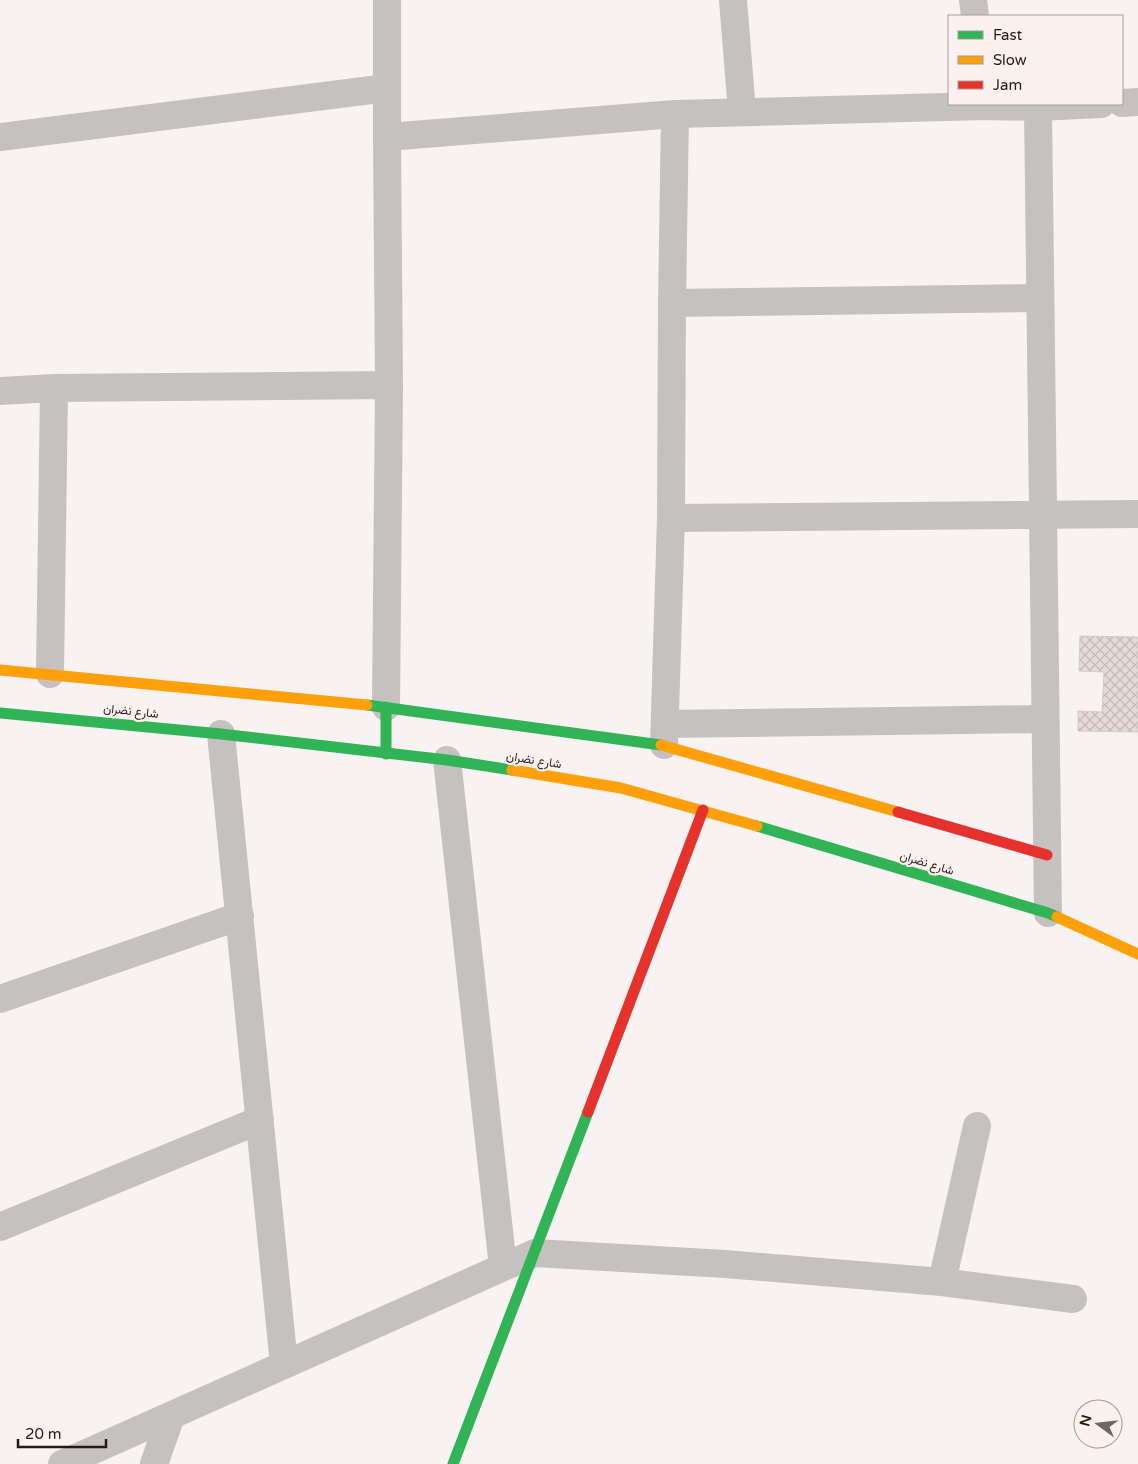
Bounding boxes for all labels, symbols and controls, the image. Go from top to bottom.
legend [948,15,1123,105]
text: Fast [993,26,1023,44]
text: Slow [993,51,1027,69]
text: Jam [993,76,1022,94]
street label: شارع نضران [102,701,159,723]
street label: شارع نضران [505,749,563,773]
street label: شارع نضران [898,848,956,880]
north arrow [1073,1399,1123,1449]
text: N [1076,1413,1096,1428]
scale bar [18,1416,105,1448]
text: 20 m [25,1425,62,1443]

